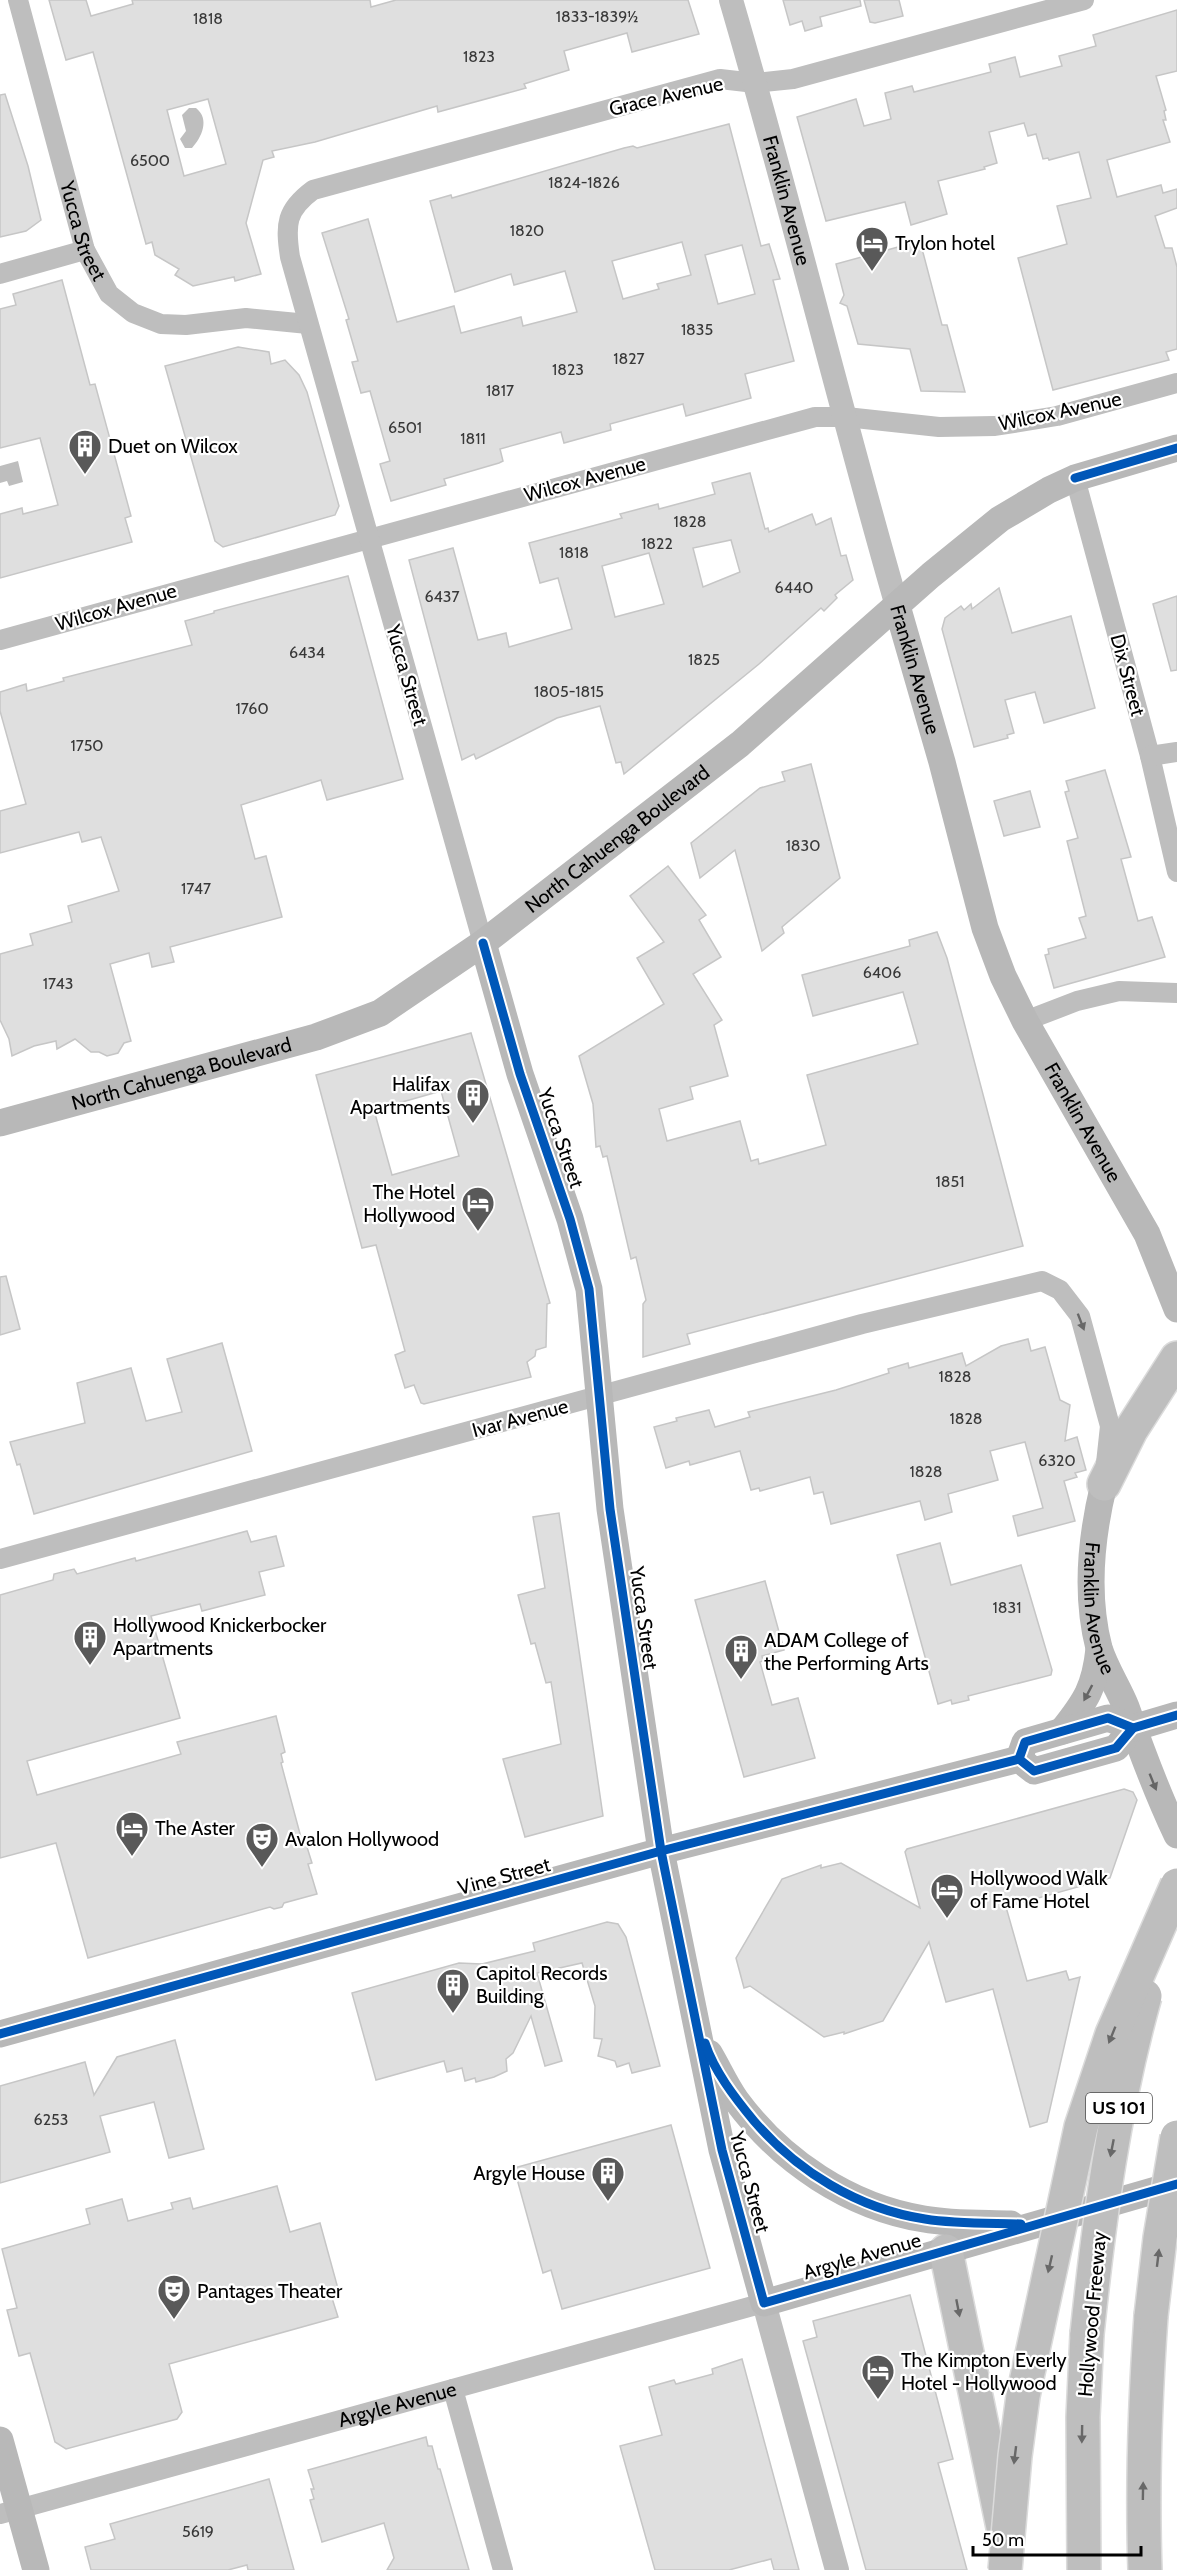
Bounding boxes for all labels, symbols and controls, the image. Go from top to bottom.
house number: 1833-1839½ [556,7,638,26]
house number: 1818 [193,9,223,28]
house number: 1823 [463,47,495,66]
street label: Grace Avenue [607,71,725,121]
street label: Franklin Avenue [758,133,816,268]
house number: 6500 [130,151,170,170]
house number: 1824-1826 [548,173,620,192]
street label: Yucca Street [55,177,112,285]
house number: 1820 [510,221,544,240]
hotel icon: Trylon hotel [854,225,890,272]
place label: Trylon hotel [895,231,995,255]
house number: 1835 [681,320,713,339]
house number: 1827 [613,349,645,368]
house number: 1823 [552,360,584,379]
house number: 1817 [486,381,514,400]
street label: Wilcox Avenue [997,386,1123,436]
house number: 6501 [388,418,422,437]
building icon: Duet on Wilcox [67,428,103,475]
house number: 1811 [460,429,486,448]
place label: Duet on Wilcox [108,434,238,458]
street label: Wilcox Avenue [522,451,648,507]
house number: 1828 [674,512,707,531]
house number: 1822 [641,534,673,553]
house number: 1818 [559,543,589,562]
street label: Wilcox Avenue [53,578,179,636]
house number: 6440 [775,578,813,597]
house number: 6437 [424,587,460,606]
street label: Franklin Avenue [885,602,945,737]
street label: Yucca Street [381,621,433,729]
street label: Dix Street [1106,631,1151,719]
house number: 6434 [289,643,325,662]
house number: 1825 [688,650,720,669]
house number: 1805-1815 [534,682,604,701]
house number: 1760 [235,699,269,718]
house number: 1750 [70,736,104,755]
street label: North Cahuenga Boulevard [520,760,714,918]
house number: 1830 [786,836,820,855]
house number: 1747 [181,879,211,898]
house number: 6406 [863,963,901,982]
house number: 1743 [43,974,73,993]
street label: North Cahuenga Boulevard [69,1032,294,1115]
street label: Franklin Avenue [1039,1058,1127,1186]
place label: Halifax Apartments [350,1072,451,1119]
building icon: Halifax Apartments [455,1077,491,1124]
street label: Yucca Street [532,1084,589,1191]
house number: 1851 [936,1172,964,1191]
place label: The Hotel Hollywood [363,1180,455,1227]
hotel icon: The Hotel Hollywood [460,1185,496,1232]
one-way arrow [1076,1313,1086,1331]
house number: 1828 [939,1367,972,1386]
street label: Ivar Avenue [469,1394,571,1442]
house number: 1828 [950,1409,983,1428]
house number: 6320 [1038,1451,1076,1470]
house number: 1828 [910,1462,943,1481]
street label: Franklin Avenue [1079,1541,1120,1678]
street label: Yucca Street [625,1564,663,1671]
house number: 1831 [993,1598,1021,1617]
place label: Hollywood Knickerbocker Apartments [113,1613,327,1660]
building icon: Hollywood Knickerbocker Apartments [72,1619,108,1666]
place label: ADAM College of the Performing Arts [764,1628,929,1675]
building icon: ADAM College of the Performing Arts [723,1633,759,1680]
one-way arrow [1083,1685,1093,1702]
one-way arrow [1148,1774,1158,1792]
hotel icon: The Aster [114,1810,150,1857]
place label: The Aster [155,1816,236,1840]
theatre icon: Avalon Hollywood [244,1821,280,1868]
place label: Avalon Hollywood [285,1827,439,1851]
street label: Vine Street [455,1852,553,1900]
place label: Hollywood Walk of Fame Hotel [970,1866,1108,1913]
hotel icon: Hollywood Walk of Fame Hotel [929,1872,965,1919]
place label: Capitol Records Building [476,1961,607,2008]
building icon: Capitol Records Building [435,1967,471,2014]
one-way arrow [1106,2026,1116,2044]
road number: US 101 [1086,2093,1152,2123]
house number: 6253 [34,2110,68,2129]
street label: Yucca Street [725,2128,775,2236]
one-way arrow [1107,2138,1116,2157]
building icon: Argyle House [590,2155,626,2202]
place label: Argyle House [473,2161,585,2185]
street label: Argyle Avenue [800,2228,924,2284]
street label: Hollywood Freeway [1073,2230,1111,2398]
one-way arrow [1153,2249,1163,2268]
one-way arrow [1045,2254,1055,2273]
theatre icon: Pantages Theater [156,2273,192,2320]
place label: Pantages Theater [197,2279,343,2303]
one-way arrow [953,2299,963,2317]
place label: The Kimpton Everly Hotel - Hollywood [901,2348,1067,2395]
hotel icon: The Kimpton Everly Hotel - Hollywood [860,2353,896,2400]
street label: Argyle Avenue [335,2377,459,2432]
one-way arrow [1078,2424,1087,2443]
one-way arrow [1010,2446,1020,2465]
one-way arrow [1138,2481,1148,2500]
scale bar [973,2519,1141,2557]
house number: 5619 [182,2522,214,2541]
text: 50 m [982,2529,1024,2551]

